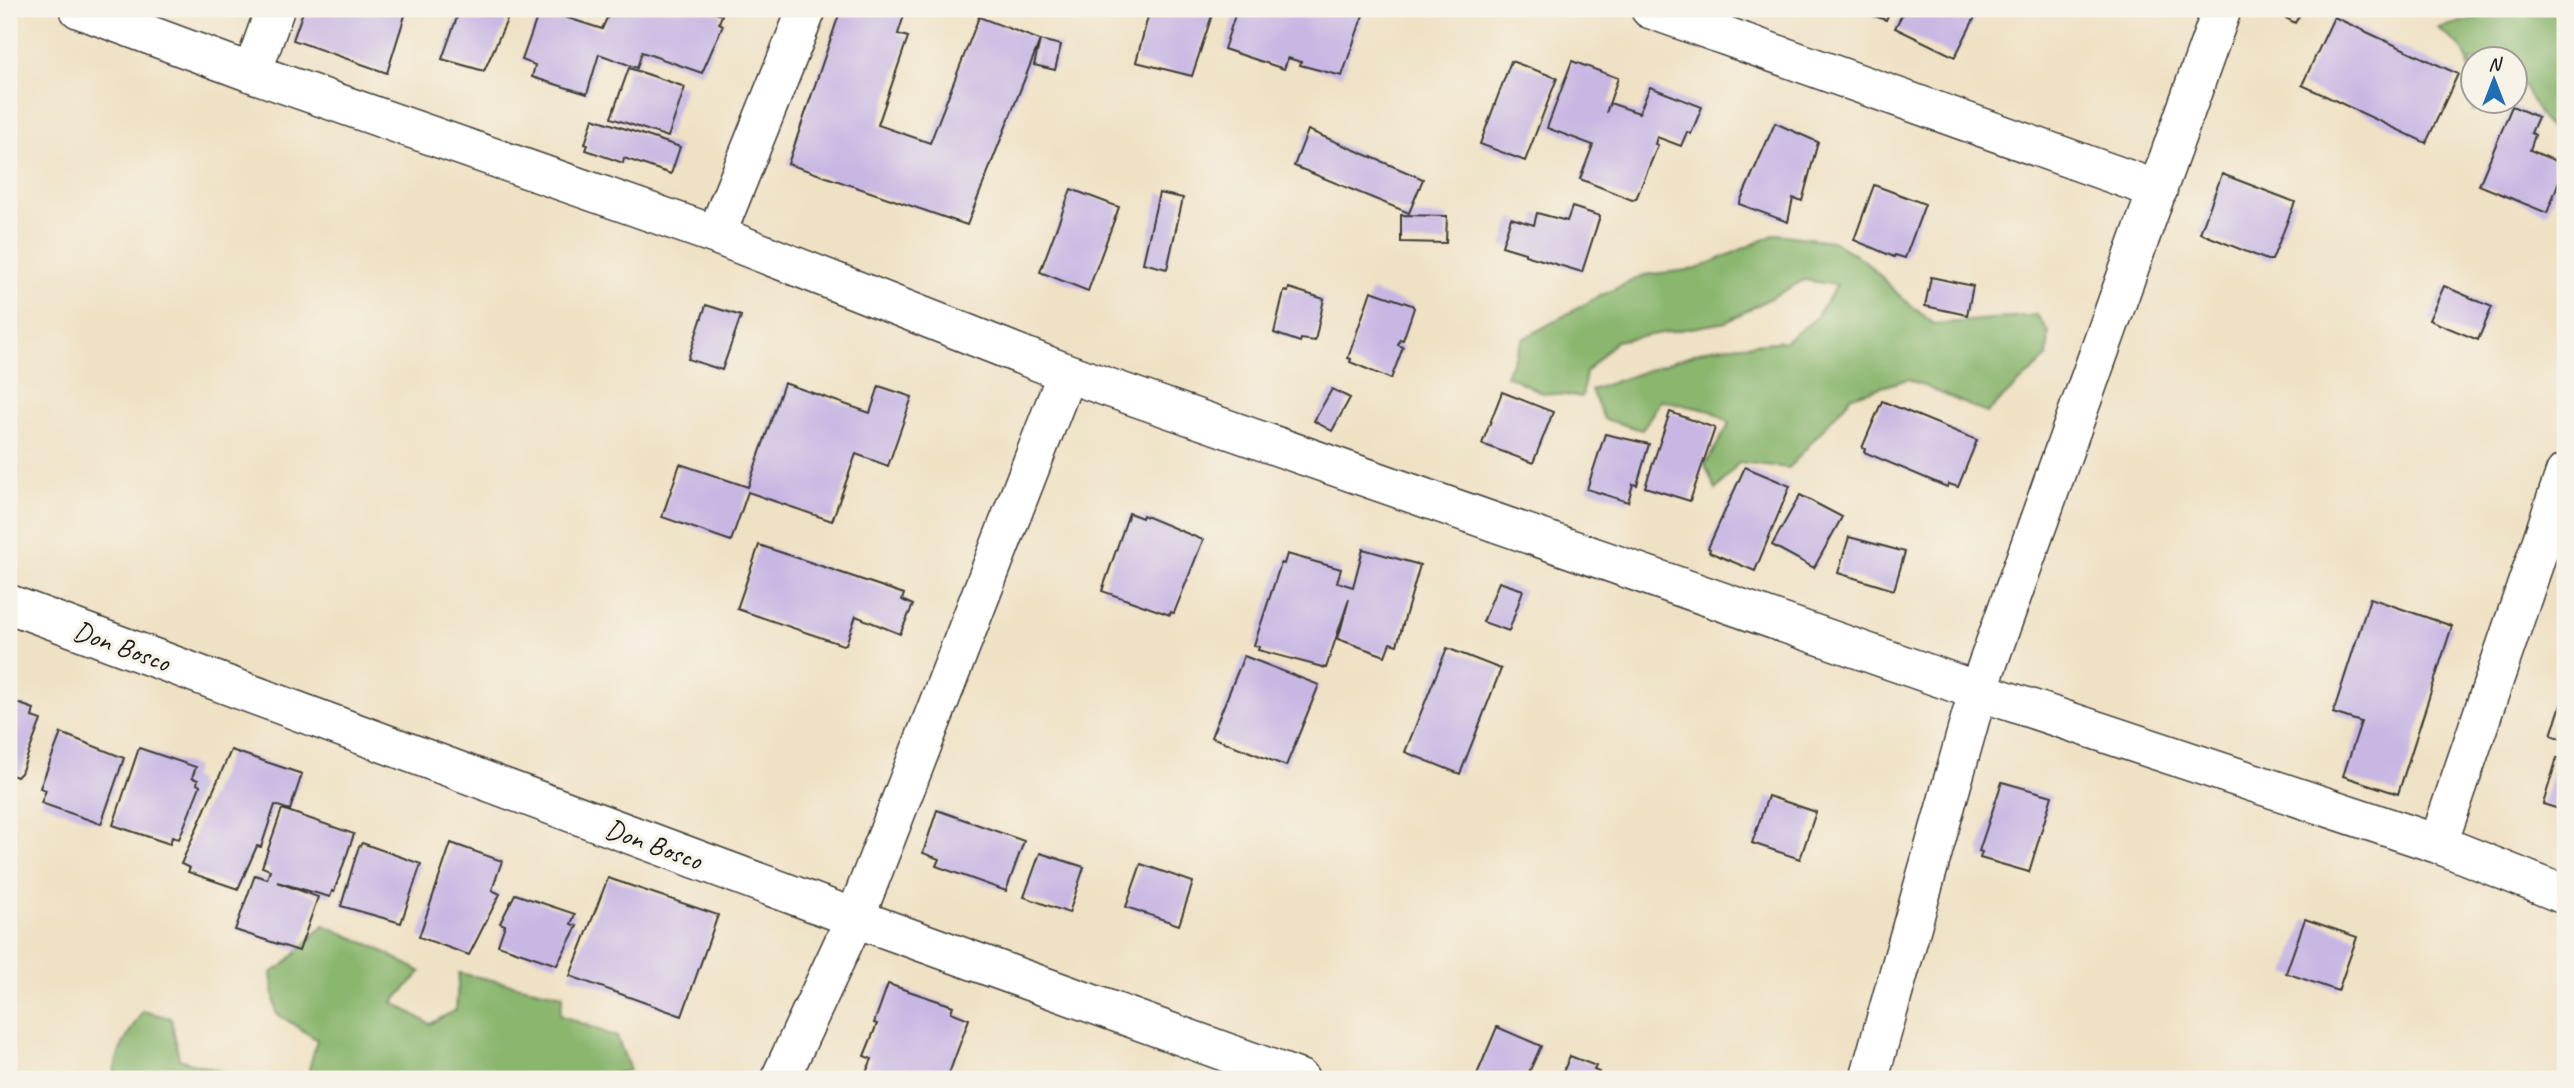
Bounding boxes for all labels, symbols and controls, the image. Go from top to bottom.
north arrow [2458,46,2528,116]
text: N [2488,52,2503,76]
street label: Don Bosco [69,612,177,680]
street label: Don Bosco [601,810,709,878]

